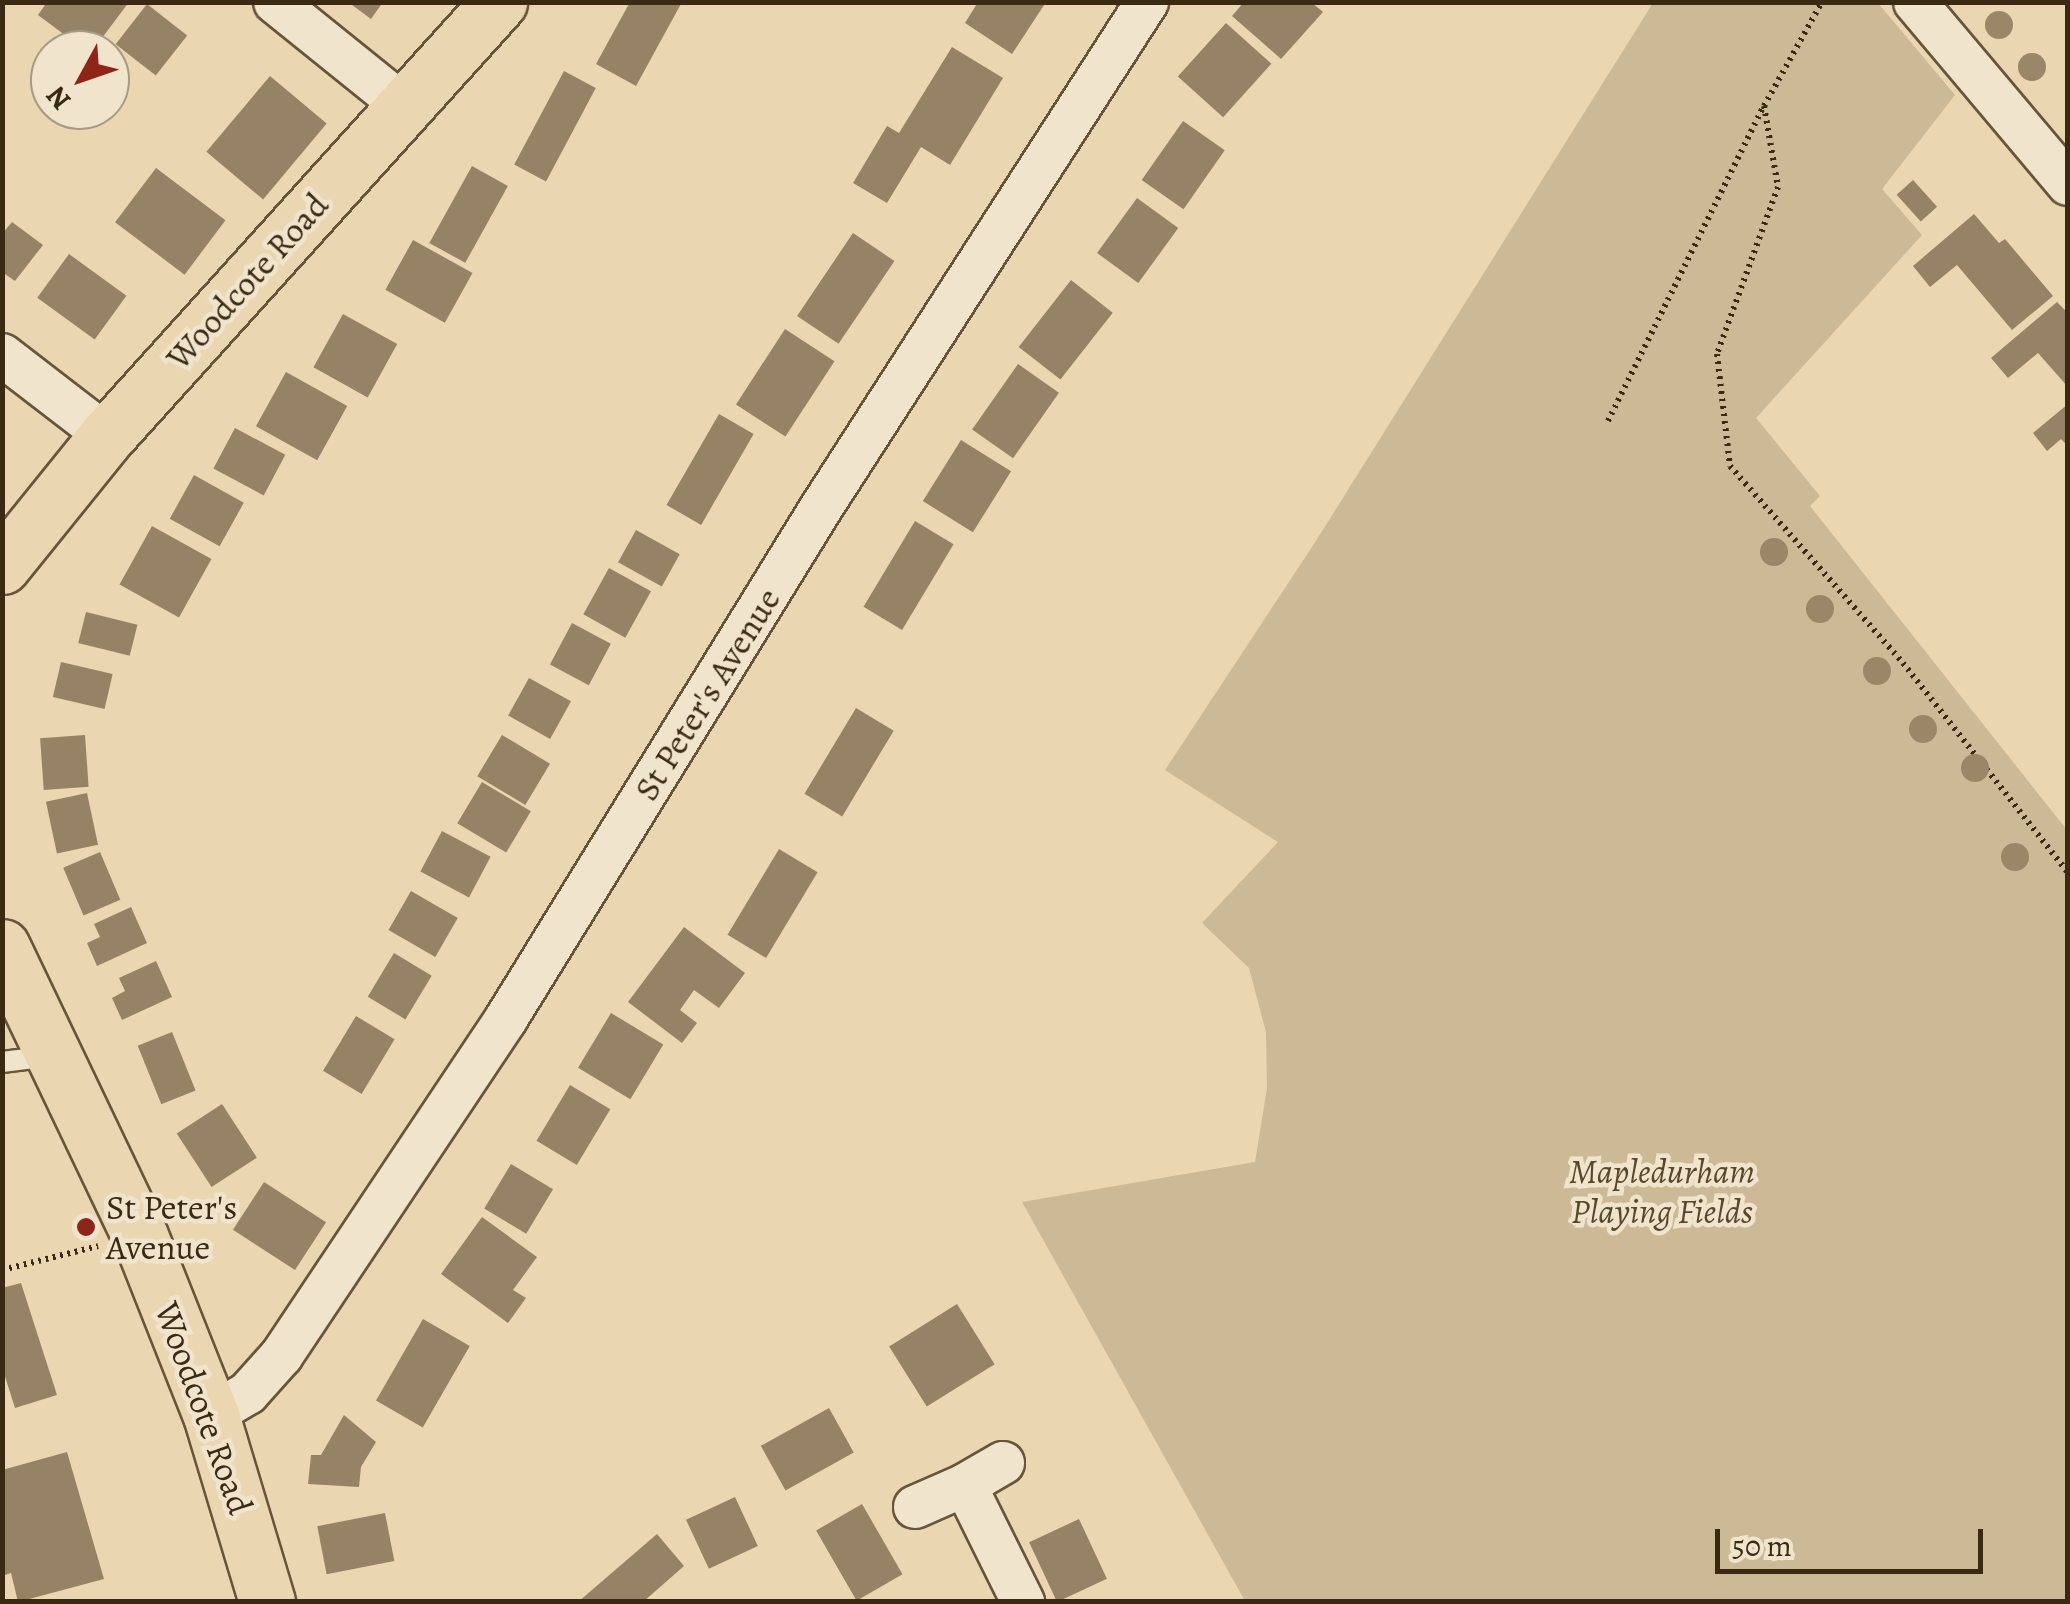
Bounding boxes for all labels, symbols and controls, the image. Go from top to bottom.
north arrow [30,30,130,130]
text: N [37,78,80,118]
street label: Woodcote Road [157,184,337,378]
street label: St Peter's Avenue [625,580,789,808]
park label: Mapledurham Playing Fields [1569,1150,1755,1232]
place label: St Peter's Avenue [106,1186,237,1268]
marker: St Peter's Avenue [75,1216,97,1238]
street label: Woodcote Road [146,1296,262,1520]
scale bar [1720,1509,1988,1571]
text: 50 m [1732,1526,1792,1566]

